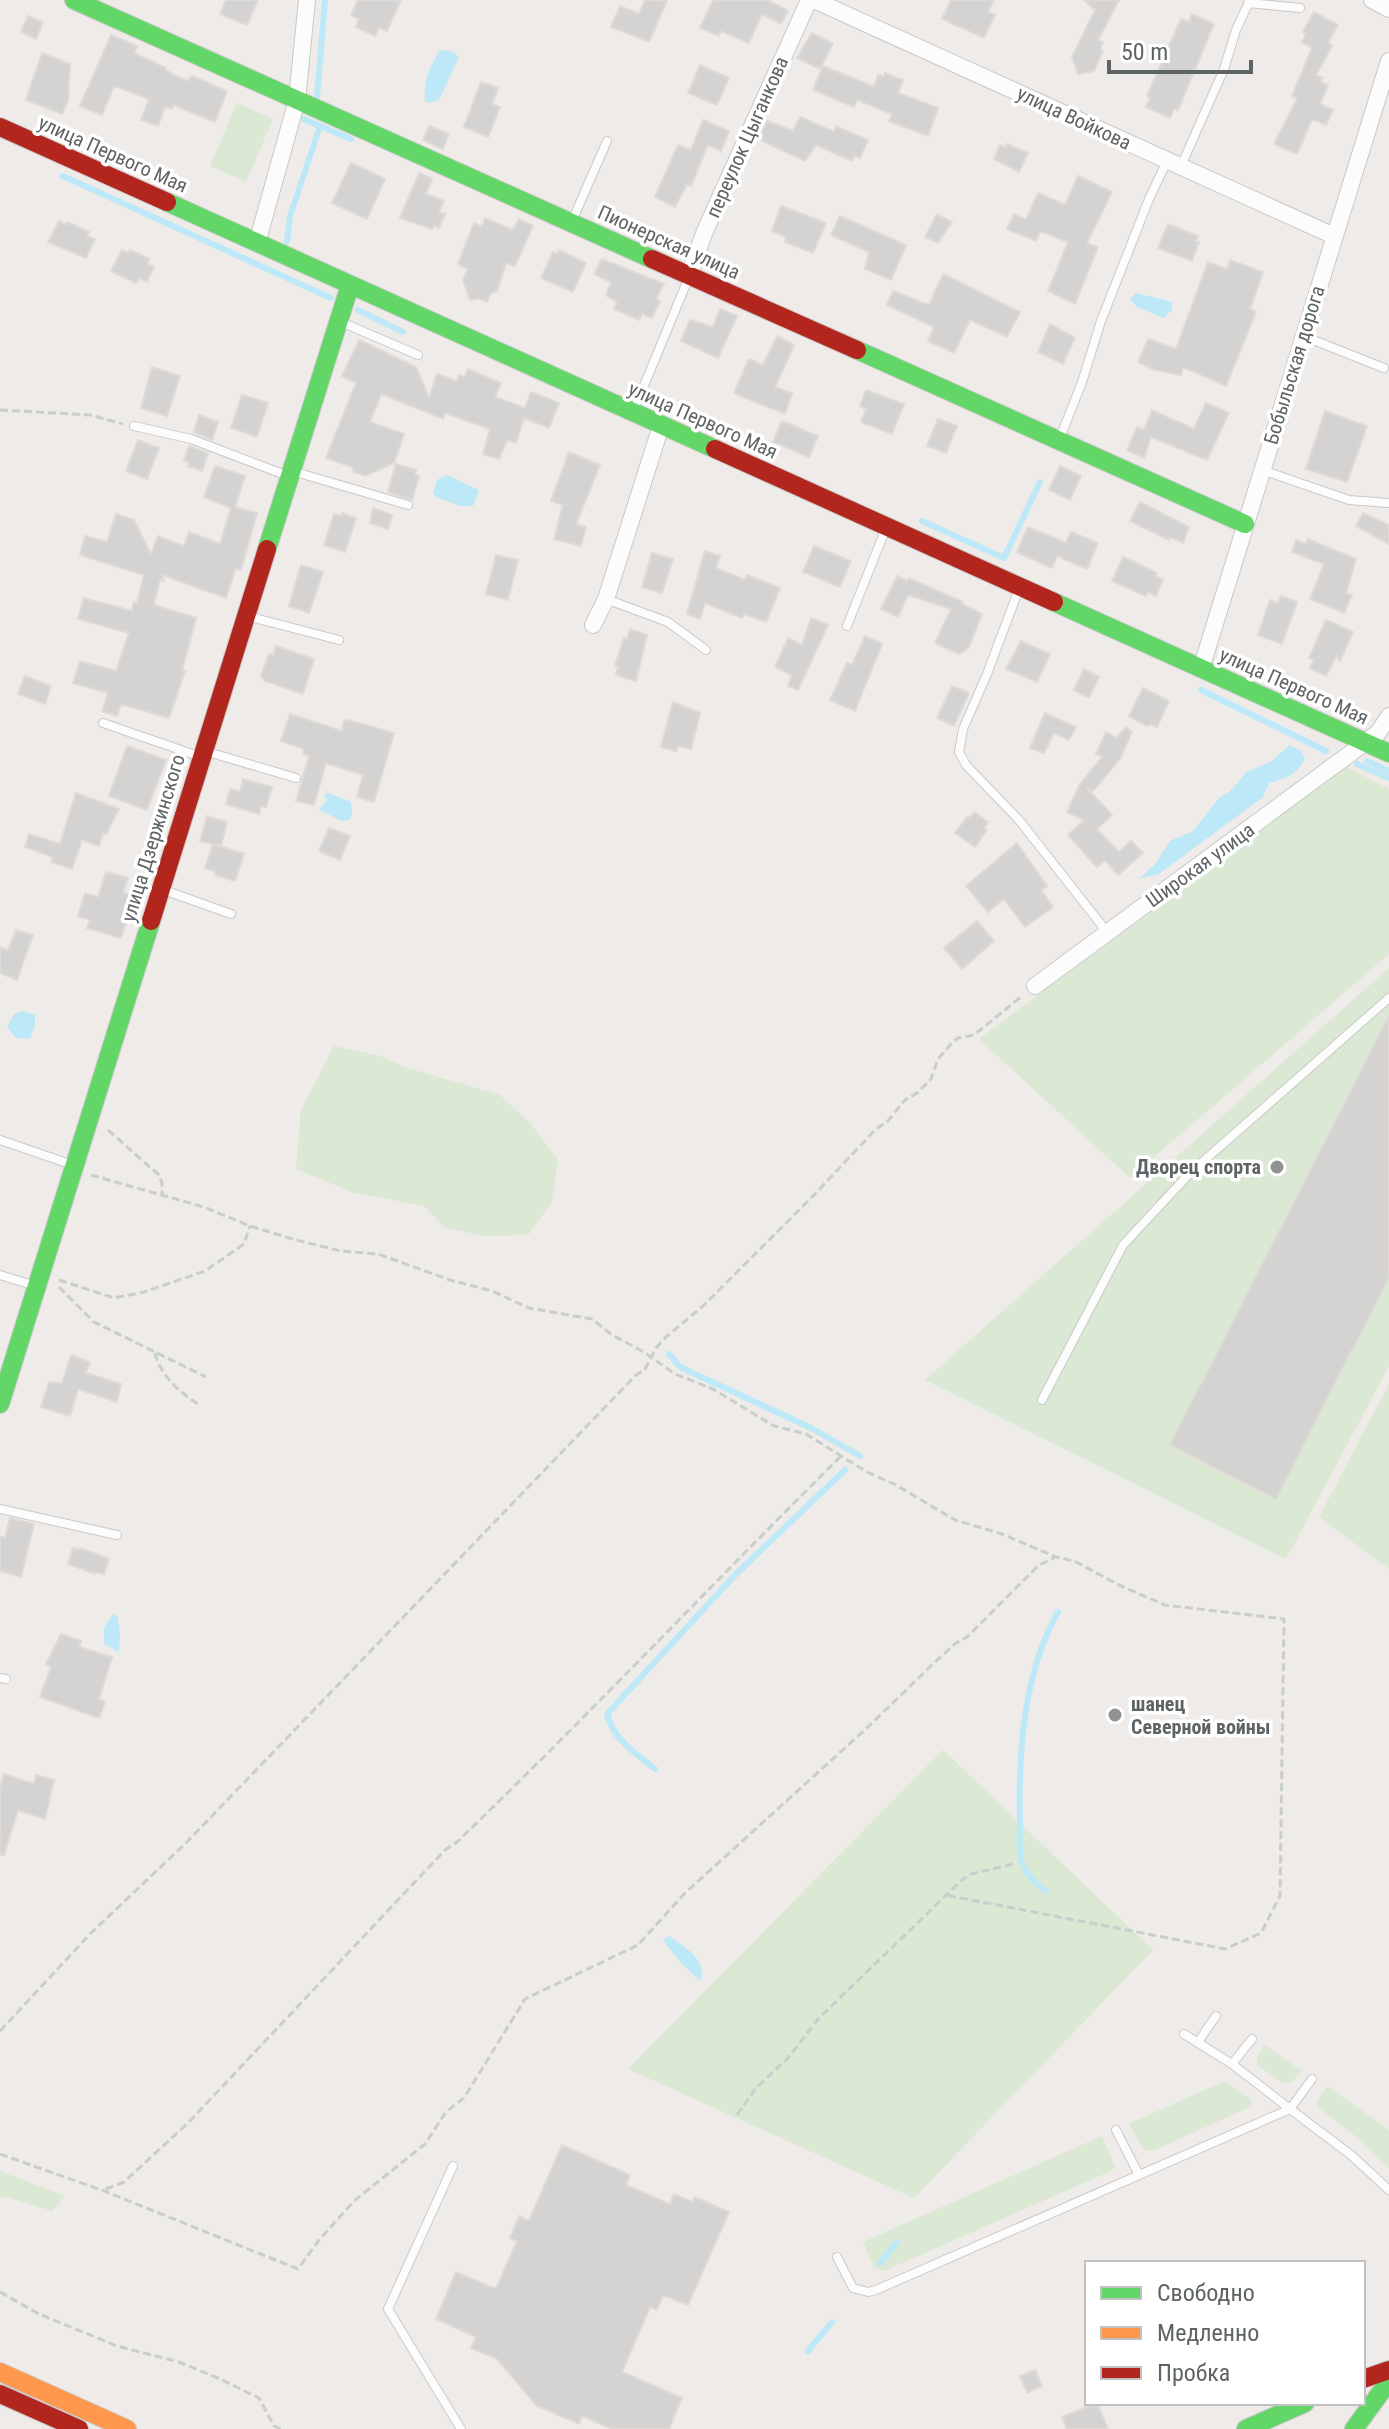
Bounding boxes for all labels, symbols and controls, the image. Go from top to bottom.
scale bar [1109,24,1251,74]
text: 50 m [1121,38,1168,66]
street label: переулок Цыганкова [701,53,793,221]
street label: улица Войкова [1013,81,1135,155]
street label: улица Первого Мая [35,110,191,198]
street label: Пионерская улица [594,200,744,284]
street label: Бобыльская дорога [1258,283,1330,447]
street label: улица Первого Мая [625,376,781,464]
street label: улица Первого Мая [1216,642,1372,730]
street label: улица Дзержинского [116,751,190,925]
street label: Широкая улица [1141,818,1259,912]
place label: Дворец спорта [1136,1155,1261,1179]
marker: Дворец спорта [1268,1158,1286,1176]
place label: шанец Северной войны [1131,1692,1270,1739]
marker: шанец Северной войны [1106,1706,1124,1724]
legend [1085,2261,1365,2405]
text: Свободно [1157,2279,1255,2307]
text: Медленно [1157,2319,1259,2347]
text: Пробка [1157,2359,1230,2387]

